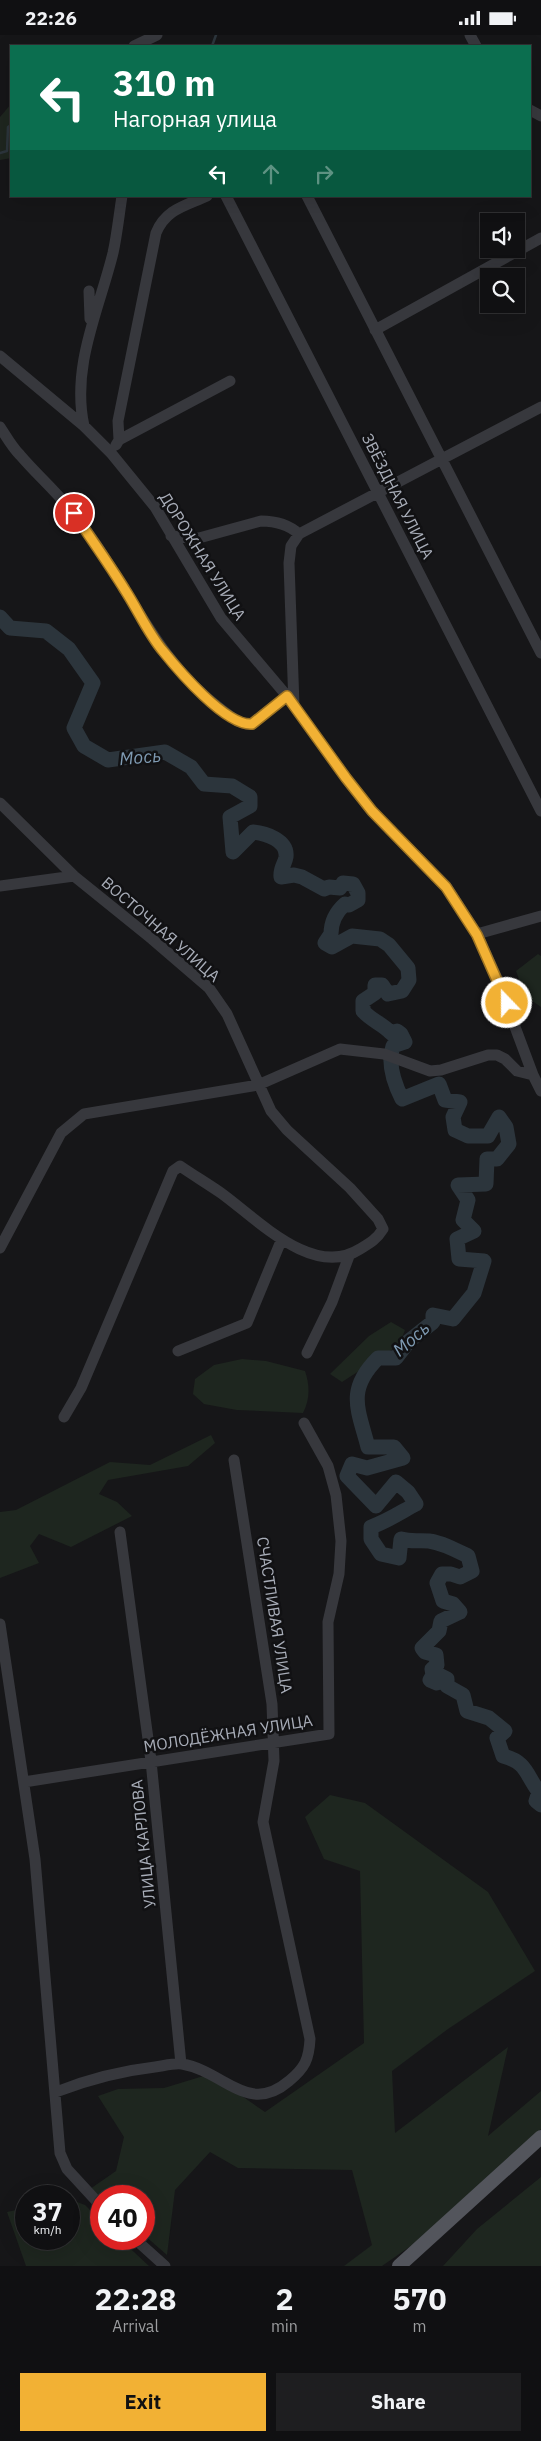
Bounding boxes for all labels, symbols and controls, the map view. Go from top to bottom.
text: 22:26 [25,6,77,30]
text: 310 m [113,60,216,106]
icon: left [30,65,95,130]
text: Нагорная улица [113,104,277,133]
icon: left [204,160,232,188]
icon: ahead [257,160,285,188]
icon: right [310,160,338,188]
map controls [480,213,525,313]
button: sound [480,213,525,258]
button: search [480,268,525,313]
street label: ЗВЁЗДНАЯ УЛИЦА [358,430,438,562]
street label: ДОРОЖНАЯ УЛИЦА [155,488,251,624]
pin [53,492,95,534]
icon: arrive [60,499,88,527]
water label: Мось [118,744,162,770]
street label: ВОСТОЧНАЯ УЛИЦА [98,872,224,986]
position arrow [480,976,532,1028]
water label: Мось [388,1317,434,1361]
street label: СЧАСТЛИВАЯ УЛИЦА [253,1535,297,1695]
street label: МОЛОДЁЖНАЯ УЛИЦА [142,1710,314,1756]
street label: УЛИЦА КАРЛОВА [126,1779,160,1909]
speed limit sign: 40 [90,2185,155,2250]
text: 37 [32,2195,63,2228]
text: km/h [33,2222,62,2237]
text: 22:28 [95,2279,176,2318]
text: 2 [275,2279,293,2318]
text: 570 [392,2279,446,2318]
text: Arrival [112,2316,159,2336]
text: min [271,2316,298,2336]
text: m [412,2316,426,2336]
button: Exit [20,2373,266,2431]
button: Share [276,2373,521,2431]

